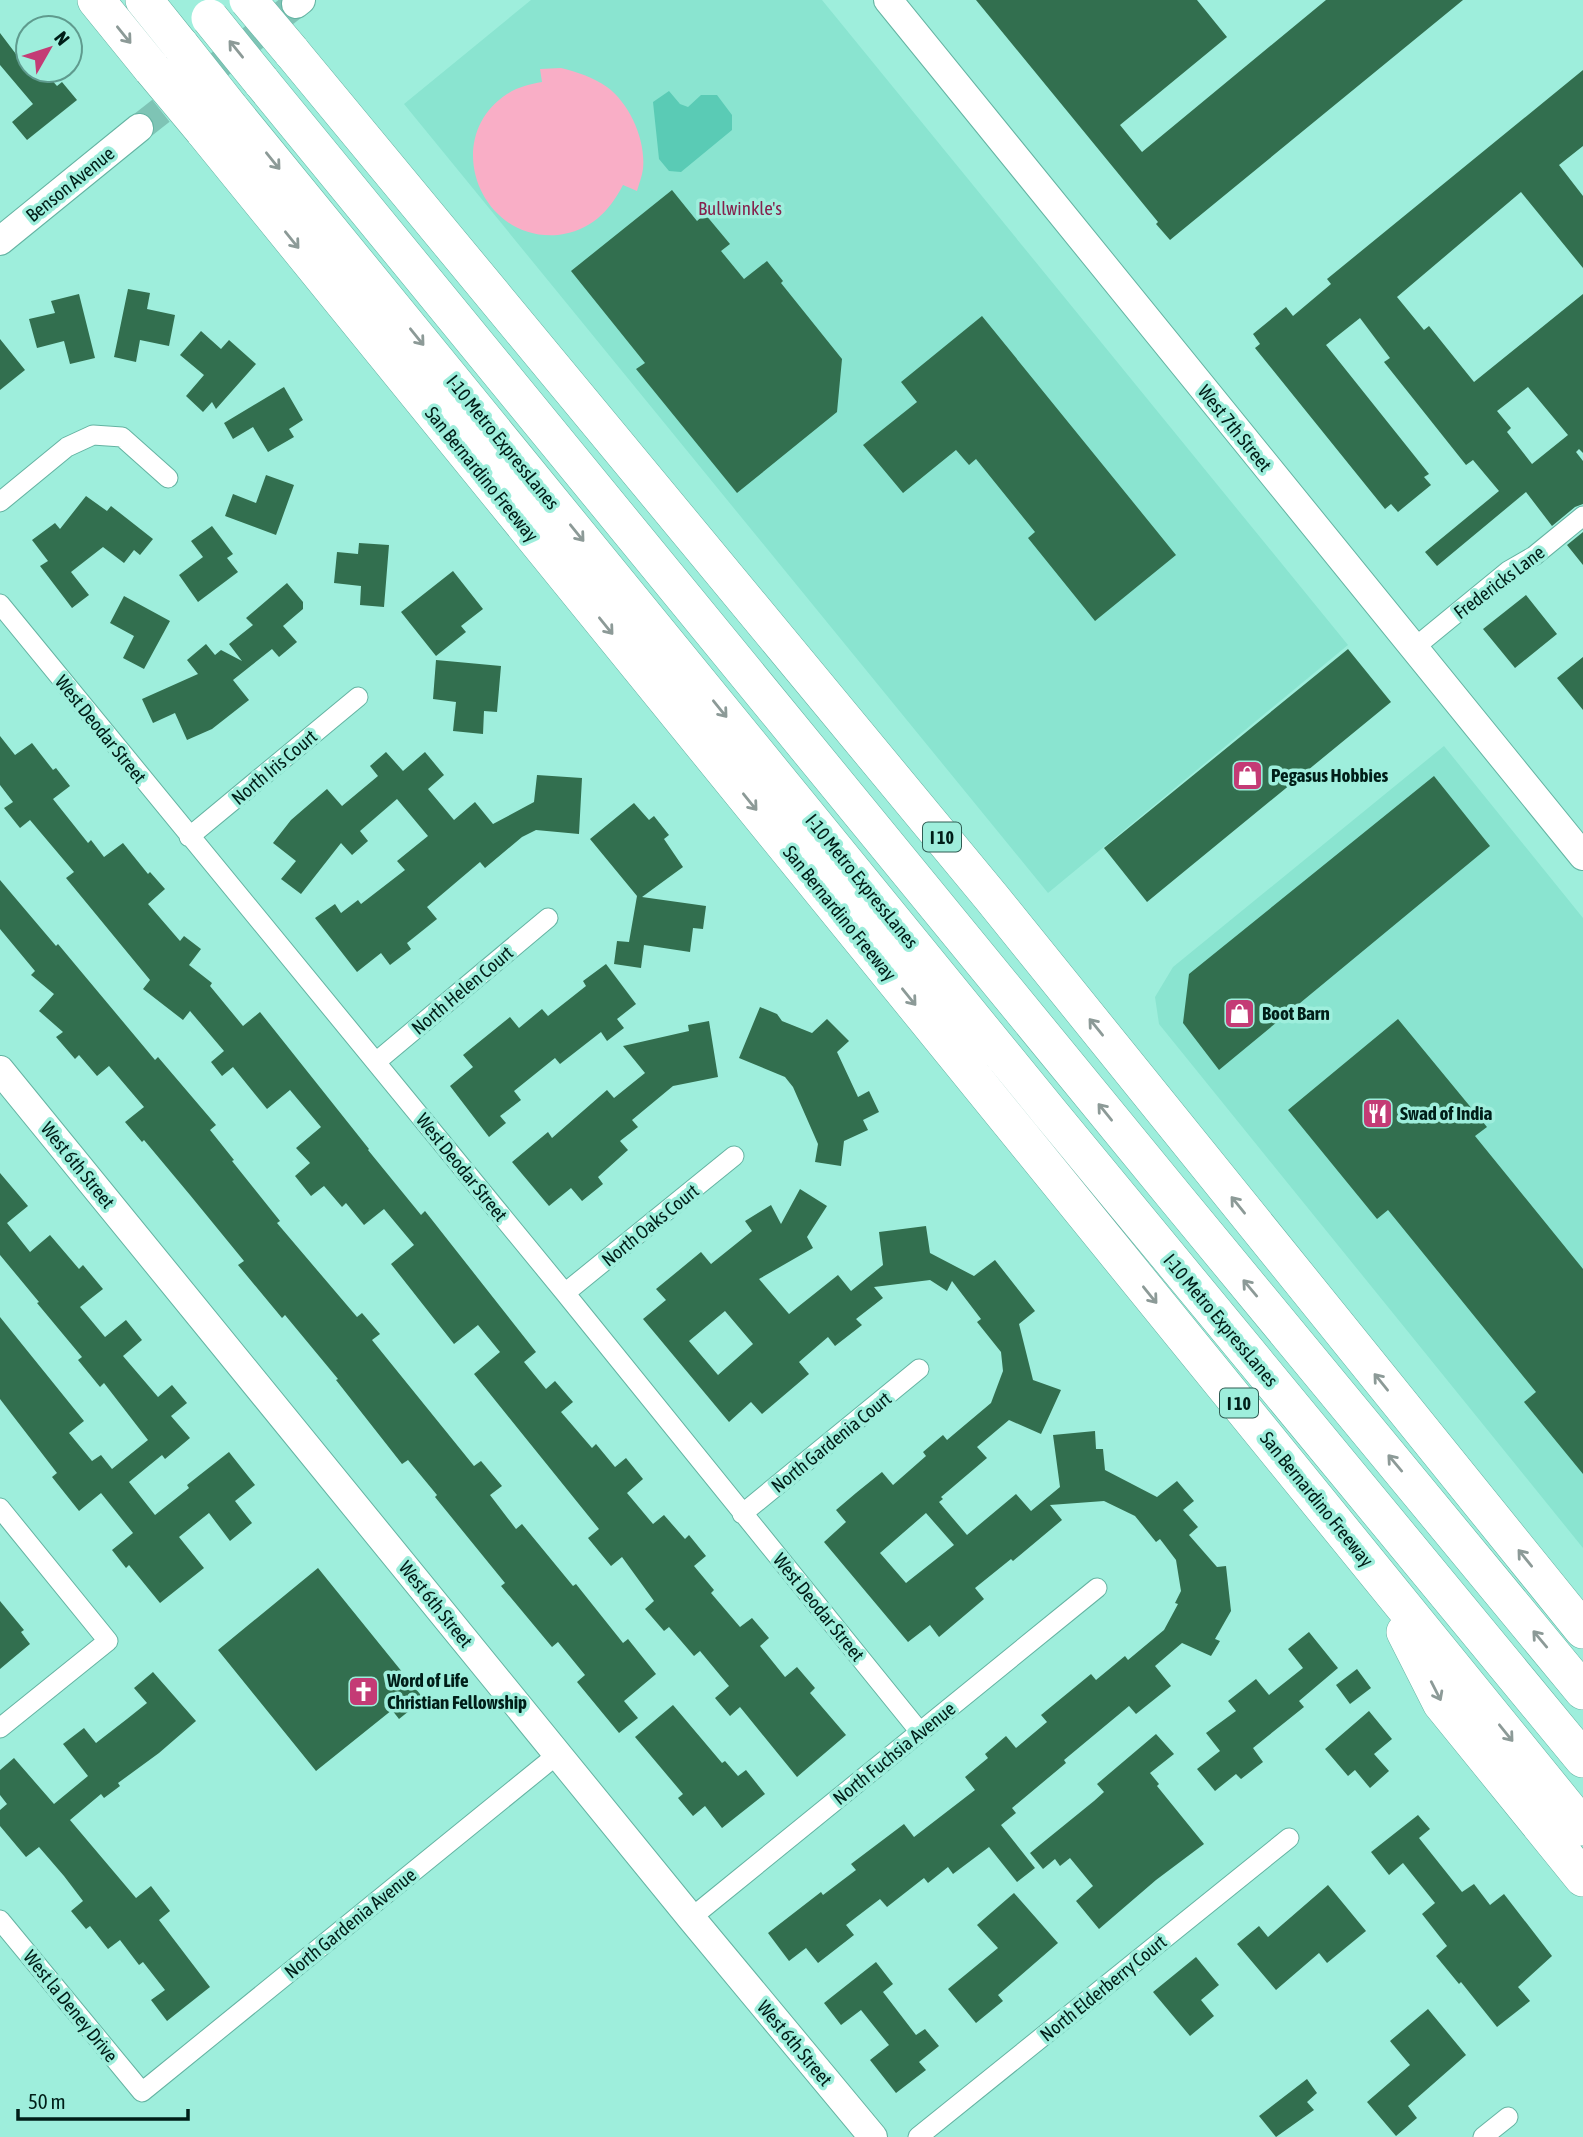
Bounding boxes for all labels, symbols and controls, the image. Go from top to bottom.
north arrow [14,14,84,84]
one-way arrow [116,25,132,43]
text: N [50,27,74,50]
one-way arrow [228,41,244,59]
street label: Benson Avenue [22,142,118,226]
one-way arrow [265,152,281,170]
park label: Bullwinkle's [698,197,782,219]
one-way arrow [284,231,300,249]
one-way arrow [409,328,425,346]
street label: I-10 Metro ExpressLanes [442,370,564,514]
street label: West 7th Street [1194,380,1276,476]
street label: San Bernardino Freeway [421,402,543,546]
one-way arrow [569,523,584,541]
street label: Fredericks Lane [1449,541,1549,623]
one-way arrow [598,616,613,634]
street label: West Deodar Street [51,671,151,787]
one-way arrow [713,699,728,717]
street label: North Iris Court [227,725,321,809]
shop icon: Pegasus Hobbies [1231,758,1265,792]
place label: Pegasus Hobbies [1271,764,1389,786]
one-way arrow [742,792,757,810]
street label: I-10 Metro ExpressLanes [801,809,923,953]
road number: I 10 [923,822,961,852]
street label: San Bernardino Freeway [779,841,901,985]
street label: North Helen Court [407,941,517,1039]
one-way arrow [901,988,916,1006]
shop icon: Boot Barn [1222,996,1256,1030]
place label: Boot Barn [1262,1002,1330,1024]
one-way arrow [1088,1019,1104,1037]
restaurant icon: Swad of India [1360,1096,1394,1130]
place label: Swad of India [1400,1102,1493,1124]
one-way arrow [1097,1104,1113,1122]
street label: West Deodar Street [412,1109,512,1225]
street label: West 6th Street [37,1117,119,1213]
street label: North Oaks Court [597,1179,703,1271]
one-way arrow [1231,1196,1246,1214]
street label: I-10 Metro ExpressLanes [1159,1249,1283,1391]
one-way arrow [1242,1279,1258,1297]
one-way arrow [1143,1285,1158,1303]
one-way arrow [1374,1373,1389,1391]
street label: North Gardenia Court [767,1387,895,1497]
road number: I 10 [1220,1388,1258,1418]
street label: San Bernardino Freeway [1256,1427,1378,1571]
one-way arrow [1387,1455,1402,1473]
street label: West Deodar Street [769,1549,869,1665]
one-way arrow [1517,1550,1532,1568]
street label: West 6th Street [395,1556,477,1652]
one-way arrow [1532,1630,1547,1648]
place label: Word of Life Christian Fellowship [386,1669,527,1713]
church icon: Word of Life Christian Fellowship [347,1674,381,1708]
one-way arrow [1429,1681,1443,1701]
street label: North Fuchsia Avenue [828,1697,960,1809]
one-way arrow [1499,1723,1514,1741]
street label: North Gardenia Avenue [280,1863,420,1983]
street label: North Elderberry Court [1036,1930,1170,2046]
street label: West la Deney Drive [19,1946,123,2066]
street label: West 6th Street [753,1996,837,2090]
scale bar [18,2078,187,2122]
text: 50 m [28,2089,66,2113]

